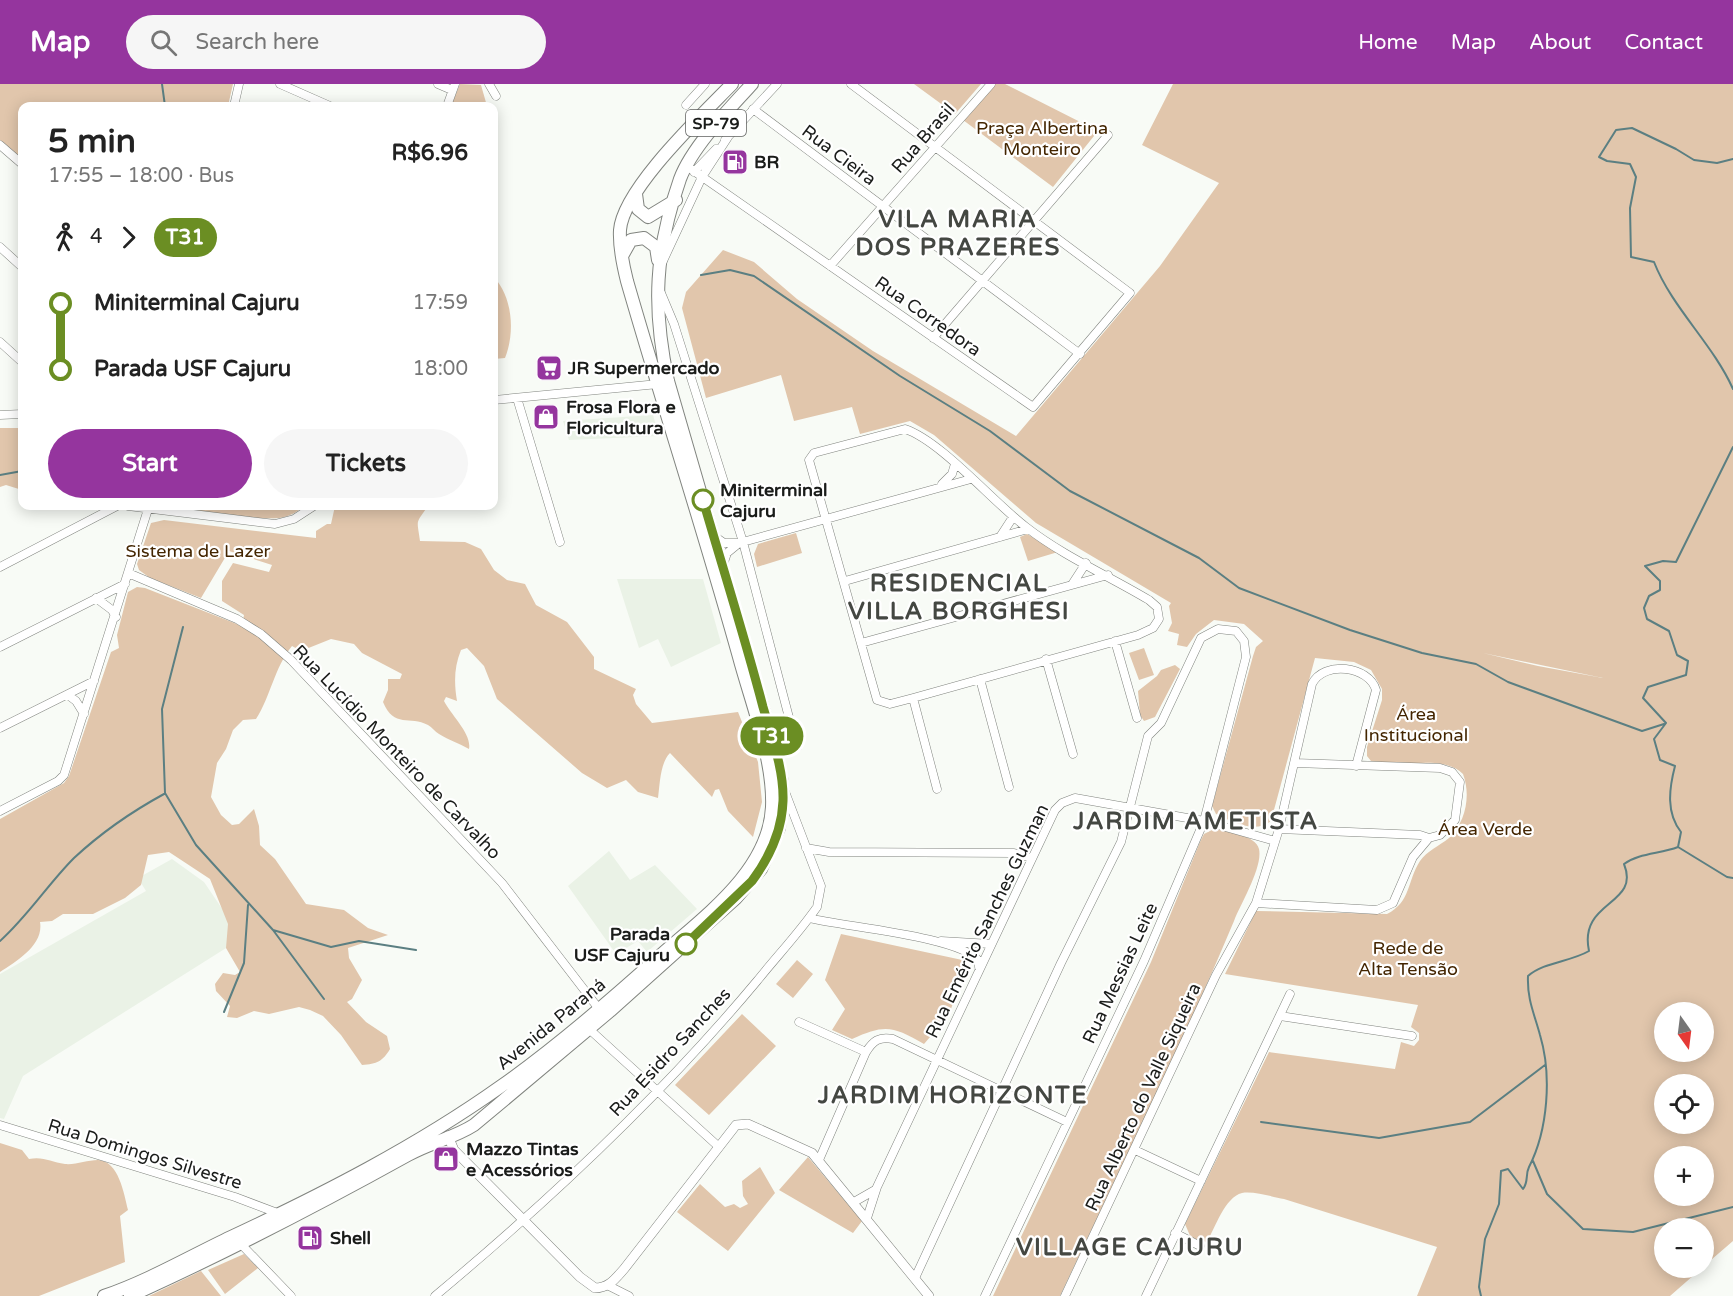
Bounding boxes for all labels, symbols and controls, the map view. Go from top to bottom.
search box [126,15,546,69]
text: Map [30,25,90,59]
icon: search [147,26,180,59]
text: Search here [195,29,319,55]
text: Home [1358,30,1418,55]
text: Map [1451,30,1496,55]
text: About [1529,30,1591,55]
text: Contact [1624,30,1703,55]
street label: Rua Brasil [887,99,959,177]
road number: SP-79 [686,110,746,136]
park label: Praça Albertina Monteiro [976,117,1108,160]
street label: Rua Cieira [798,120,880,190]
text: 5 min [48,122,136,161]
text: R$6.96 [392,140,468,166]
fuel station icon: BR [720,147,750,177]
place label: BR [754,151,779,173]
text: 17:55 – 18:00 · Bus [48,164,234,188]
district label: VILA MARIA DOS PRAZERES [855,205,1061,262]
icon: walk [48,221,81,254]
icon: forward [112,221,145,254]
text: 4 [90,225,103,249]
text: T31 [166,225,205,250]
street label: Rua Corredora [871,271,985,361]
text: Miniterminal Cajuru [94,290,300,316]
text: 17:59 [413,291,468,315]
supermarket icon: JR Supermercado [534,353,564,383]
text: Parada USF Cajuru [94,356,291,382]
text: 18:00 [413,357,468,381]
place label: JR Supermercado [567,357,720,379]
place label: Frosa Flora e Floricultura [566,396,676,439]
shop icon: Frosa Flora e Floricultura [531,402,561,432]
button: Start [48,429,252,498]
button: Tickets [264,429,468,498]
place label: Miniterminal Cajuru [720,479,828,522]
marker: Miniterminal Cajuru [692,489,714,511]
park label: Sistema de Lazer [126,540,271,562]
district label: RESIDENCIAL VILLA BORGHESI [848,569,1070,626]
street label: Rua Lucídio Monteiro de Carvalho [288,640,506,864]
park label: Área Institucional [1364,703,1468,746]
line badge: T31 [738,716,806,756]
text: T31 [752,724,792,749]
street label: Rua Emérito Sanches Guzman [921,800,1053,1042]
district label: JARDIM AMETISTA [1072,807,1319,836]
park label: Área Verde [1438,818,1532,840]
street label: Rua Messias Leite [1078,899,1162,1047]
place label: Parada USF Cajuru [574,923,670,966]
marker: Parada USF Cajuru [675,933,697,955]
park label: Rede de Alta Tensão [1358,937,1458,980]
street label: Avenida Paraná [492,973,610,1075]
street label: Rua Alberto do Valle Siqueira [1080,980,1206,1214]
street label: Rua Esidro Sanches [605,983,735,1121]
north arrow [1654,1002,1714,1062]
map controls [1654,1002,1714,1278]
button: locate [1654,1074,1714,1134]
district label: JARDIM HORIZONTE [817,1081,1088,1110]
street label: Rua Domingos Silvestre [45,1114,245,1194]
place label: Mazzo Tintas e Acessórios [466,1138,579,1181]
shop icon: Mazzo Tintas e Acessórios [431,1144,461,1174]
button: + [1654,1146,1714,1206]
button: − [1654,1218,1714,1278]
fuel station icon: Shell [295,1223,325,1253]
place label: Shell [330,1227,371,1249]
district label: VILLAGE CAJURU [1016,1233,1244,1262]

